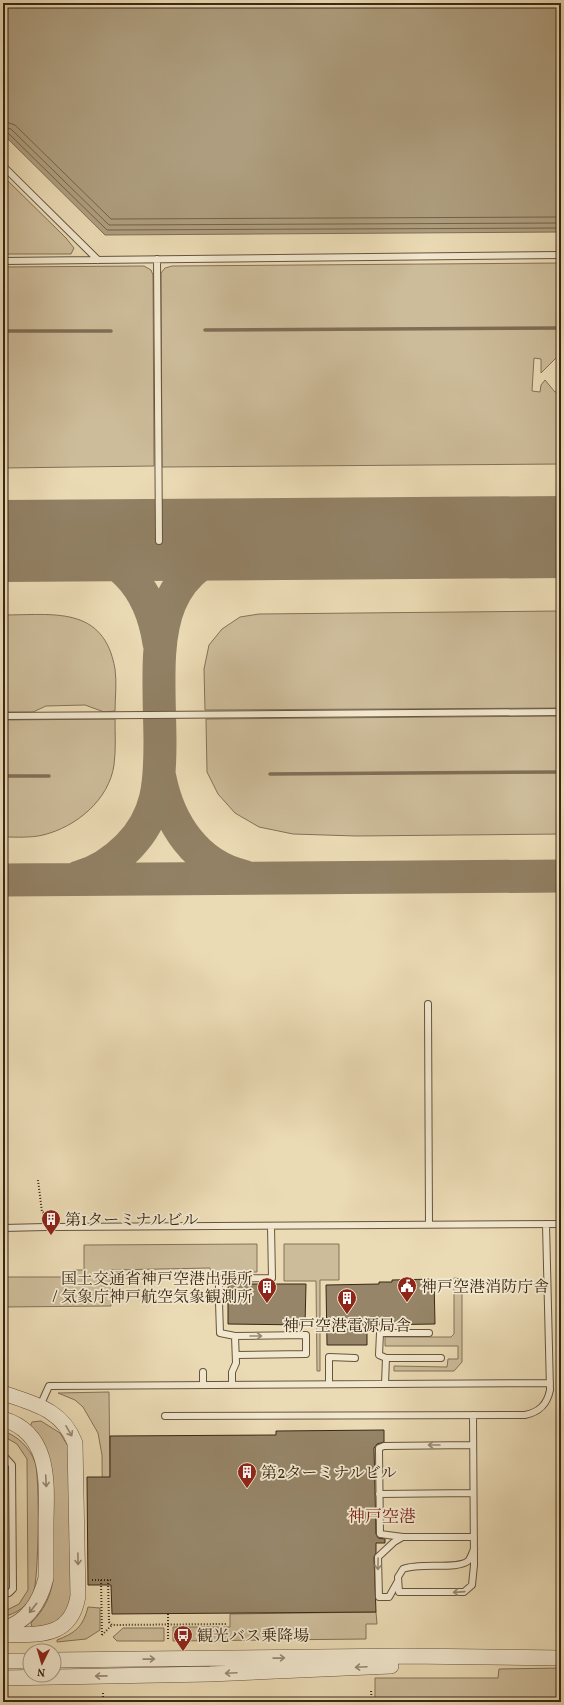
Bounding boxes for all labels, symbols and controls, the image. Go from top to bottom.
building icon: 第1ターミナルビル [40,1208,62,1236]
place label: 第1ターミナルビル [65,1210,198,1232]
place label: 国土交通省神戸空港出張所 / 気象庁神戸航空気象観測所 [52,1269,253,1309]
public building icon: 神戸空港消防庁舎 [396,1275,418,1303]
building icon: 国土交通省神戸空港出張所 / 気象庁神戸航空気象観測所 [256,1276,278,1304]
place label: 神戸空港消防庁舎 [421,1277,549,1299]
building icon: 神戸空港電源局舎 [336,1287,358,1315]
place label: 神戸空港電源局舎 [283,1316,411,1338]
one-way arrow [249,1332,262,1340]
one-way arrow [66,1425,74,1437]
one-way arrow [428,1441,441,1449]
building icon: 第2ターミナルビル [236,1461,258,1489]
place label: 第2ターミナルビル [261,1463,397,1485]
one-way arrow [42,1474,50,1487]
district label: 神戸空港 [348,1506,416,1529]
one-way arrow [74,1552,82,1565]
one-way arrow [374,1557,382,1570]
one-way arrow [453,1589,466,1596]
one-way arrow [29,1603,37,1614]
bus stop icon: 観光バス乗降場 [172,1624,194,1652]
place label: 観光バス乗降場 [197,1626,309,1648]
north arrow [22,1643,62,1683]
one-way arrow [272,1654,285,1661]
one-way arrow [142,1655,155,1663]
text: N [37,1664,46,1679]
one-way arrow [355,1664,368,1671]
one-way arrow [225,1670,238,1677]
one-way arrow [95,1672,108,1679]

